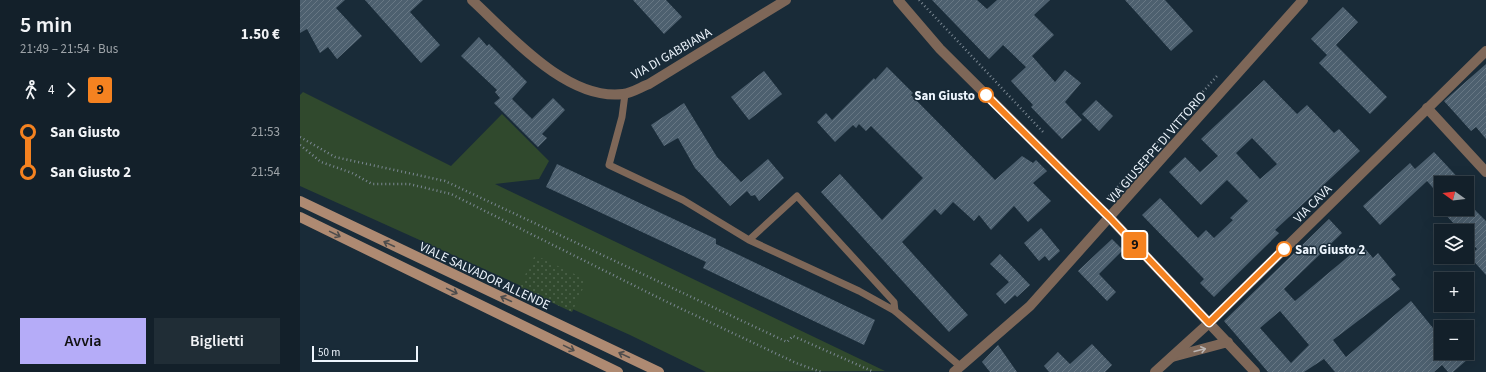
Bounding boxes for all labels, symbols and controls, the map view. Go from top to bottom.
text: 5 min [20,9,72,41]
street label: VIA DI GABBIANA [628,23,716,84]
text: 1.50 € [241,24,280,45]
text: 21:49 – 21:54 · Bus [20,40,118,58]
icon: walk [20,79,42,101]
icon: forward [60,79,82,101]
text: 9 [96,80,104,100]
text: 4 [48,81,54,99]
place label: San Giusto [914,87,975,105]
marker: San Giusto [978,87,994,103]
street label: VIA GIUSEPPE DI VITTORIO [1103,88,1211,208]
text: San Giusto [50,122,120,143]
text: 21:53 [251,123,280,141]
text: San Giusto 2 [50,162,131,183]
text: 21:54 [251,163,280,181]
north arrow [1434,176,1474,216]
map controls [1434,176,1474,360]
street label: VIA CAVA [1289,180,1337,227]
button: layers [1434,224,1474,264]
one-way arrow [329,231,341,238]
line badge: 9 [1122,232,1148,258]
text: 9 [1131,235,1139,255]
street label: VIALE SALVADOR ALLENDE [416,238,553,314]
one-way arrow [383,240,395,247]
marker: San Giusto 2 [1276,241,1292,257]
place label: San Giusto 2 [1295,241,1365,259]
button: + [1434,272,1474,312]
one-way arrow [446,288,458,295]
one-way arrow [501,295,513,302]
button: Avvia [20,318,146,364]
button: Biglietti [154,318,280,364]
button: − [1434,320,1474,360]
scale bar [312,344,418,363]
text: 50 m [318,345,340,360]
one-way arrow [562,345,574,352]
one-way arrow [1193,345,1206,353]
one-way arrow [618,351,630,358]

